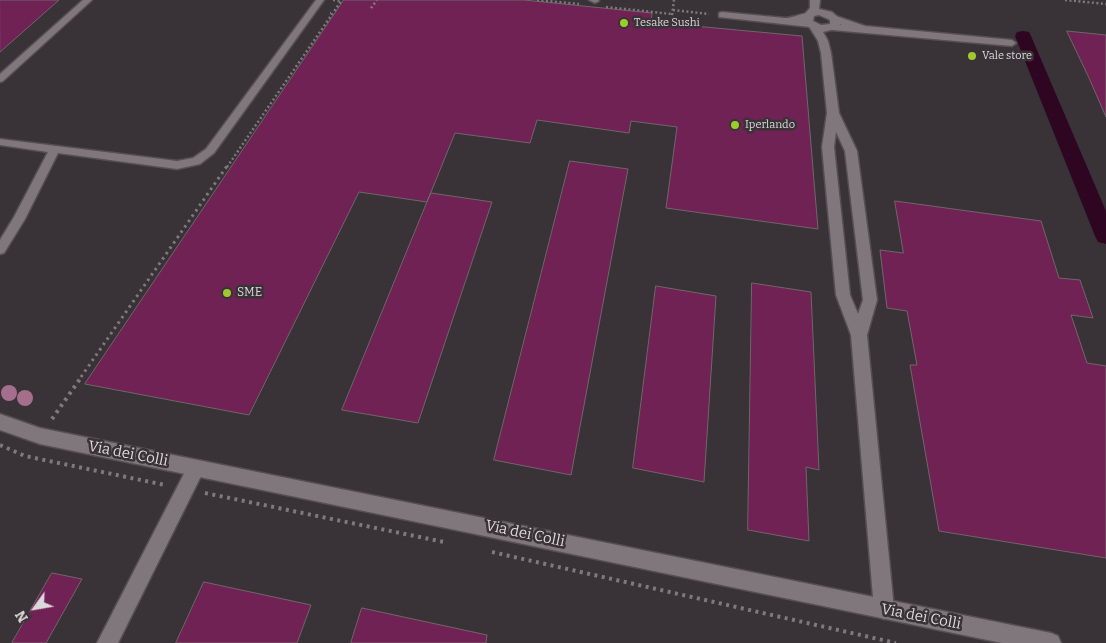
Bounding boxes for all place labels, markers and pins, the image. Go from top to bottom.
place label: Tesake Sushi [634,16,700,30]
marker: Tesake Sushi [618,17,630,29]
place label: Vale store [982,49,1032,63]
marker: Vale store [966,50,978,62]
place label: Iperlando [745,118,795,132]
marker: Iperlando [729,119,741,131]
place label: SME [237,286,262,300]
marker: SME [221,287,233,299]

